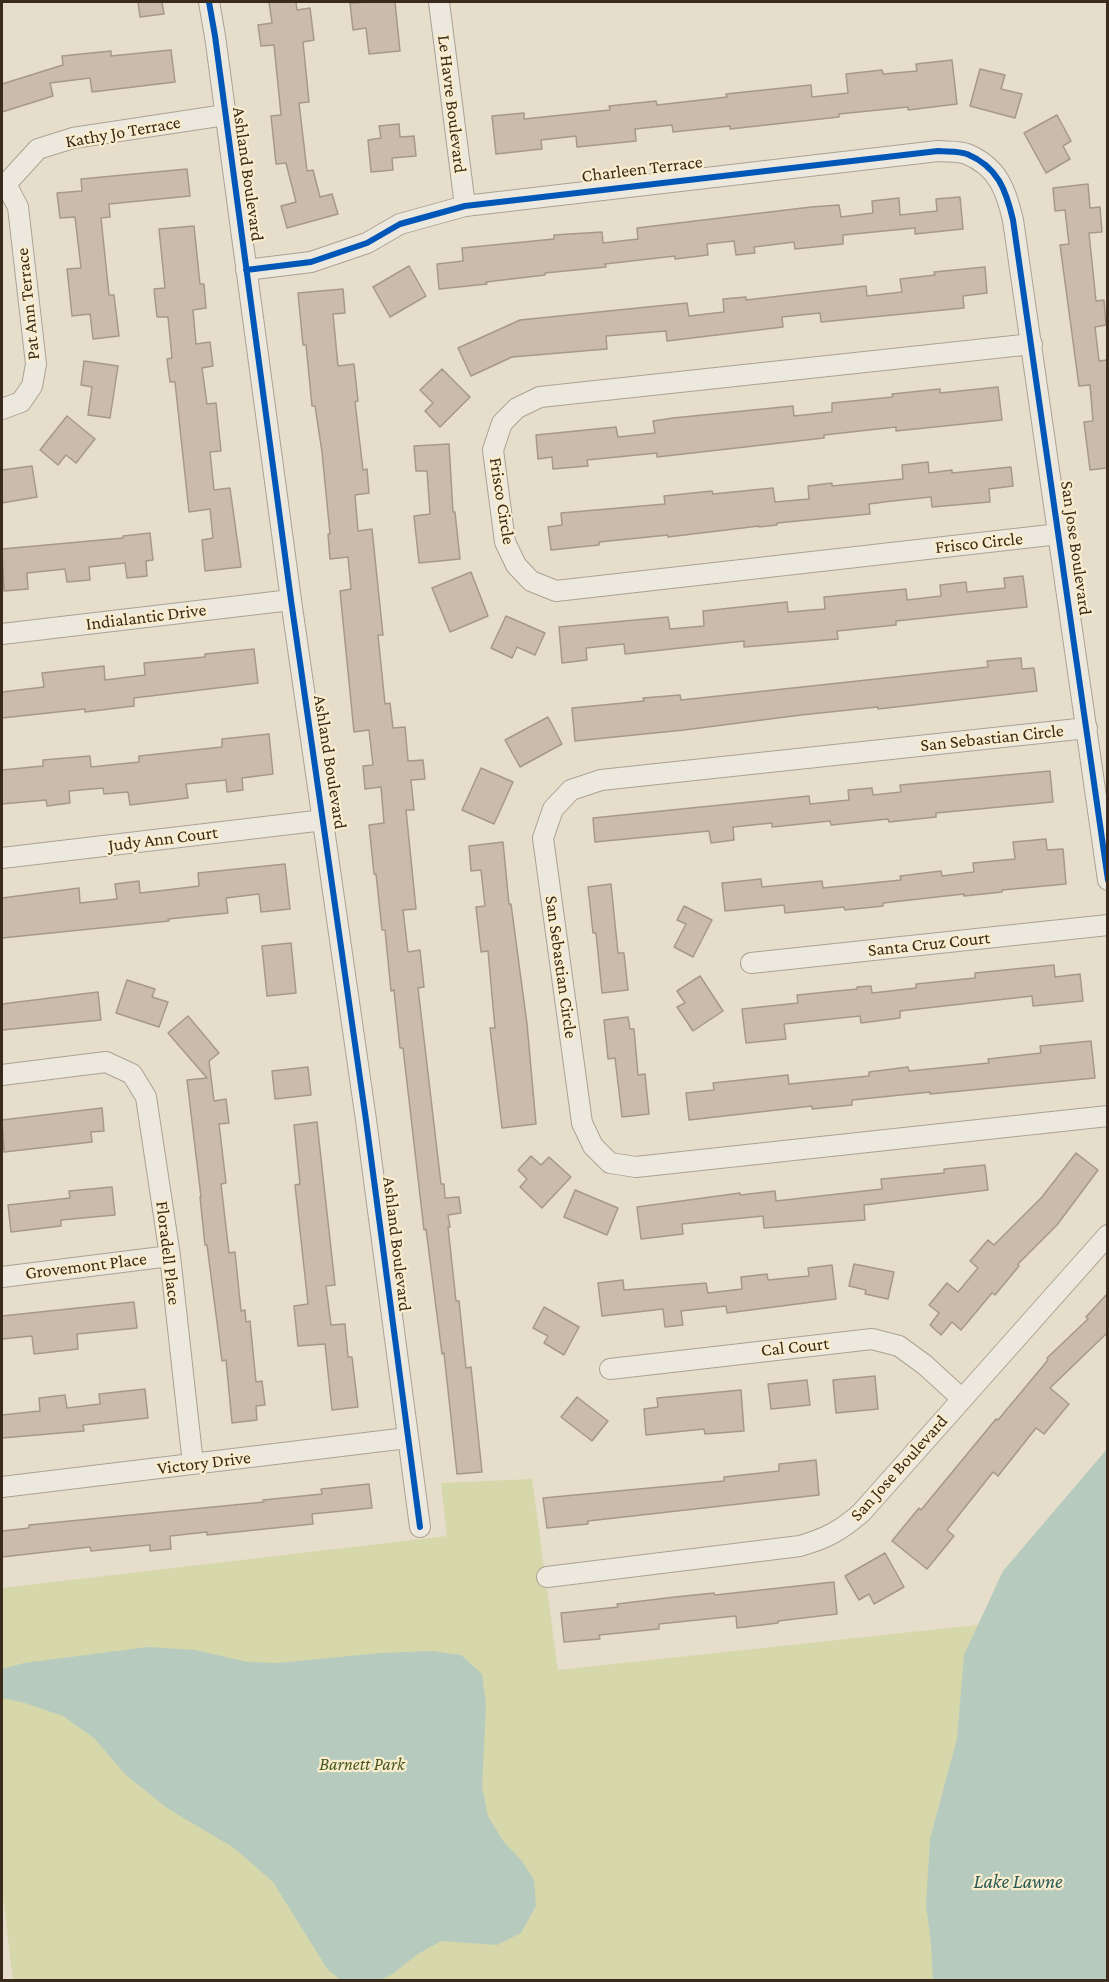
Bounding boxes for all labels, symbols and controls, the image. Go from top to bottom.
street label: Le Havre Boulevard [433,34,471,174]
street label: Ashland Boulevard [228,105,268,243]
street label: Kathy Jo Terrace [64,111,182,153]
street label: Charleen Terrace [580,151,704,187]
street label: Pat Ann Terrace [11,247,45,361]
street label: Frisco Circle [484,456,520,546]
street label: San Jose Boulevard [1056,479,1096,617]
street label: Frisco Circle [934,528,1024,558]
street label: Indialantic Drive [85,599,207,635]
street label: Ashland Boulevard [309,693,351,831]
street label: San Sebastian Circle [919,720,1065,756]
street label: Judy Ann Court [107,822,219,856]
street label: San Sebastian Circle [540,894,582,1040]
street label: Santa Cruz Court [867,927,991,961]
street label: Ashland Boulevard [378,1175,416,1313]
street label: Floradell Place [151,1200,185,1306]
street label: Grovemont Place [24,1248,148,1284]
street label: Cal Court [760,1333,830,1361]
street label: San Jose Boulevard [846,1410,952,1526]
street label: Victory Drive [156,1447,252,1479]
park label: Barnett Park [319,1753,405,1775]
water label: Lake Lawne [973,1870,1063,1894]

